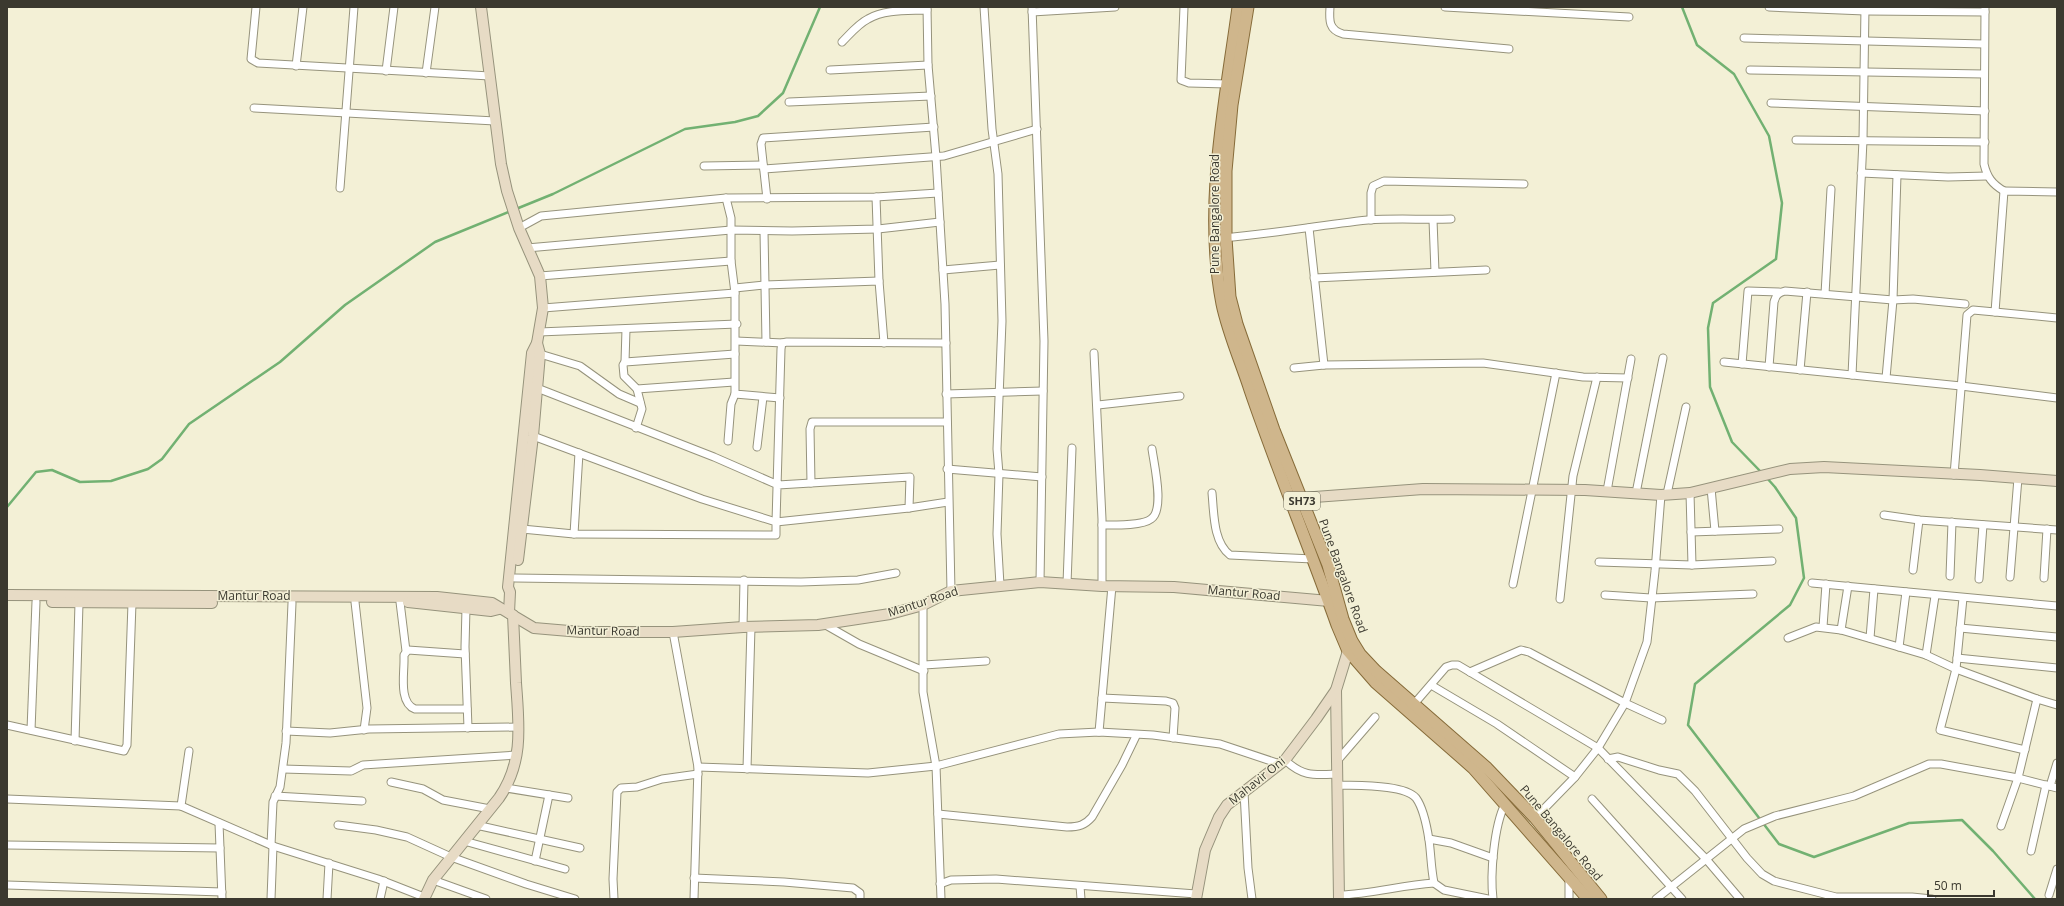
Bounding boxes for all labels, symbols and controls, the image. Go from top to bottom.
street label: Pune Bangalore Road [1206,154,1223,274]
road number: SH73 [1284,492,1320,510]
street label: Pune Bangalore Road [1315,516,1372,635]
street label: Mantur Road [1207,581,1281,604]
street label: Mantur Road [885,582,960,621]
street label: Mantur Road [217,587,291,604]
street label: Mantur Road [566,621,640,640]
street label: Mahavir Oni [1225,753,1289,809]
street label: Pune Bangalore Road [1516,781,1607,884]
scale bar [1928,872,1994,898]
text: 50 m [1934,877,1962,894]

